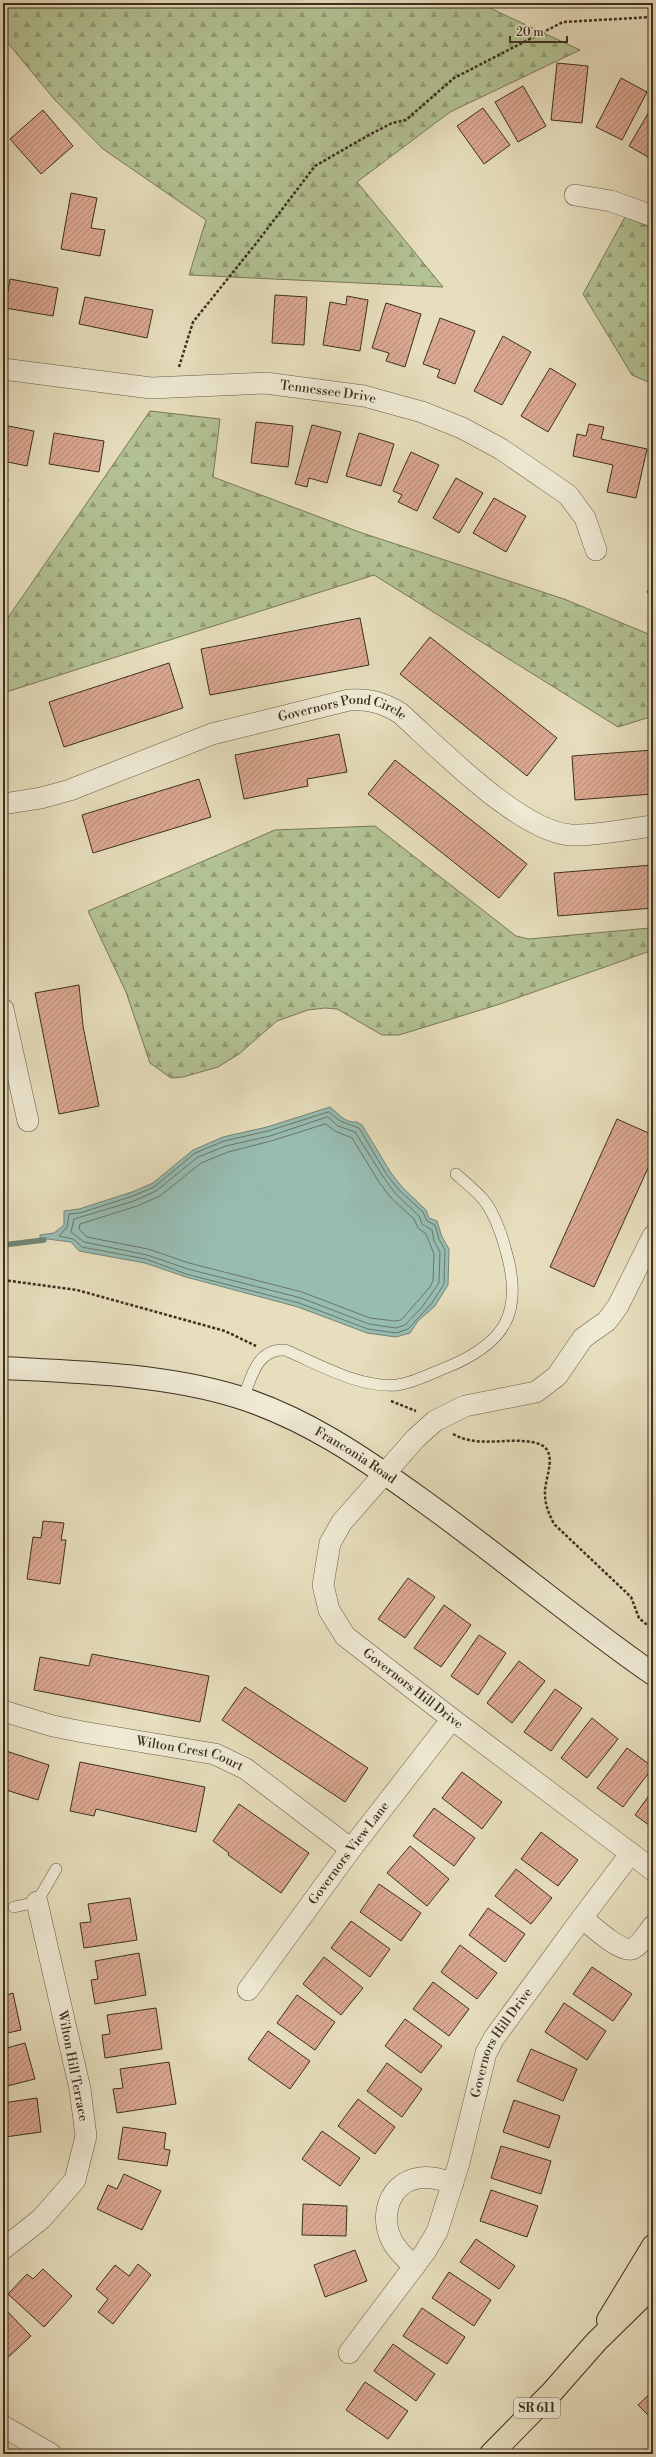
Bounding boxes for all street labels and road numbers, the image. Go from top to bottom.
street label: Tennessee Drive [279,377,378,407]
street label: Governors Pond Circle [274,711,408,729]
street label: Franconia Road [312,1424,400,1487]
street label: Governors Hill Drive [360,1645,467,1733]
street label: Wilton Crest Court [134,1733,246,1775]
street label: Governors View Lane [305,1798,393,1908]
street label: Governors Hill Drive [467,1985,536,2099]
street label: Wilton Hill Terrace [54,2008,92,2123]
road number: SR 611 [514,2398,560,2418]

